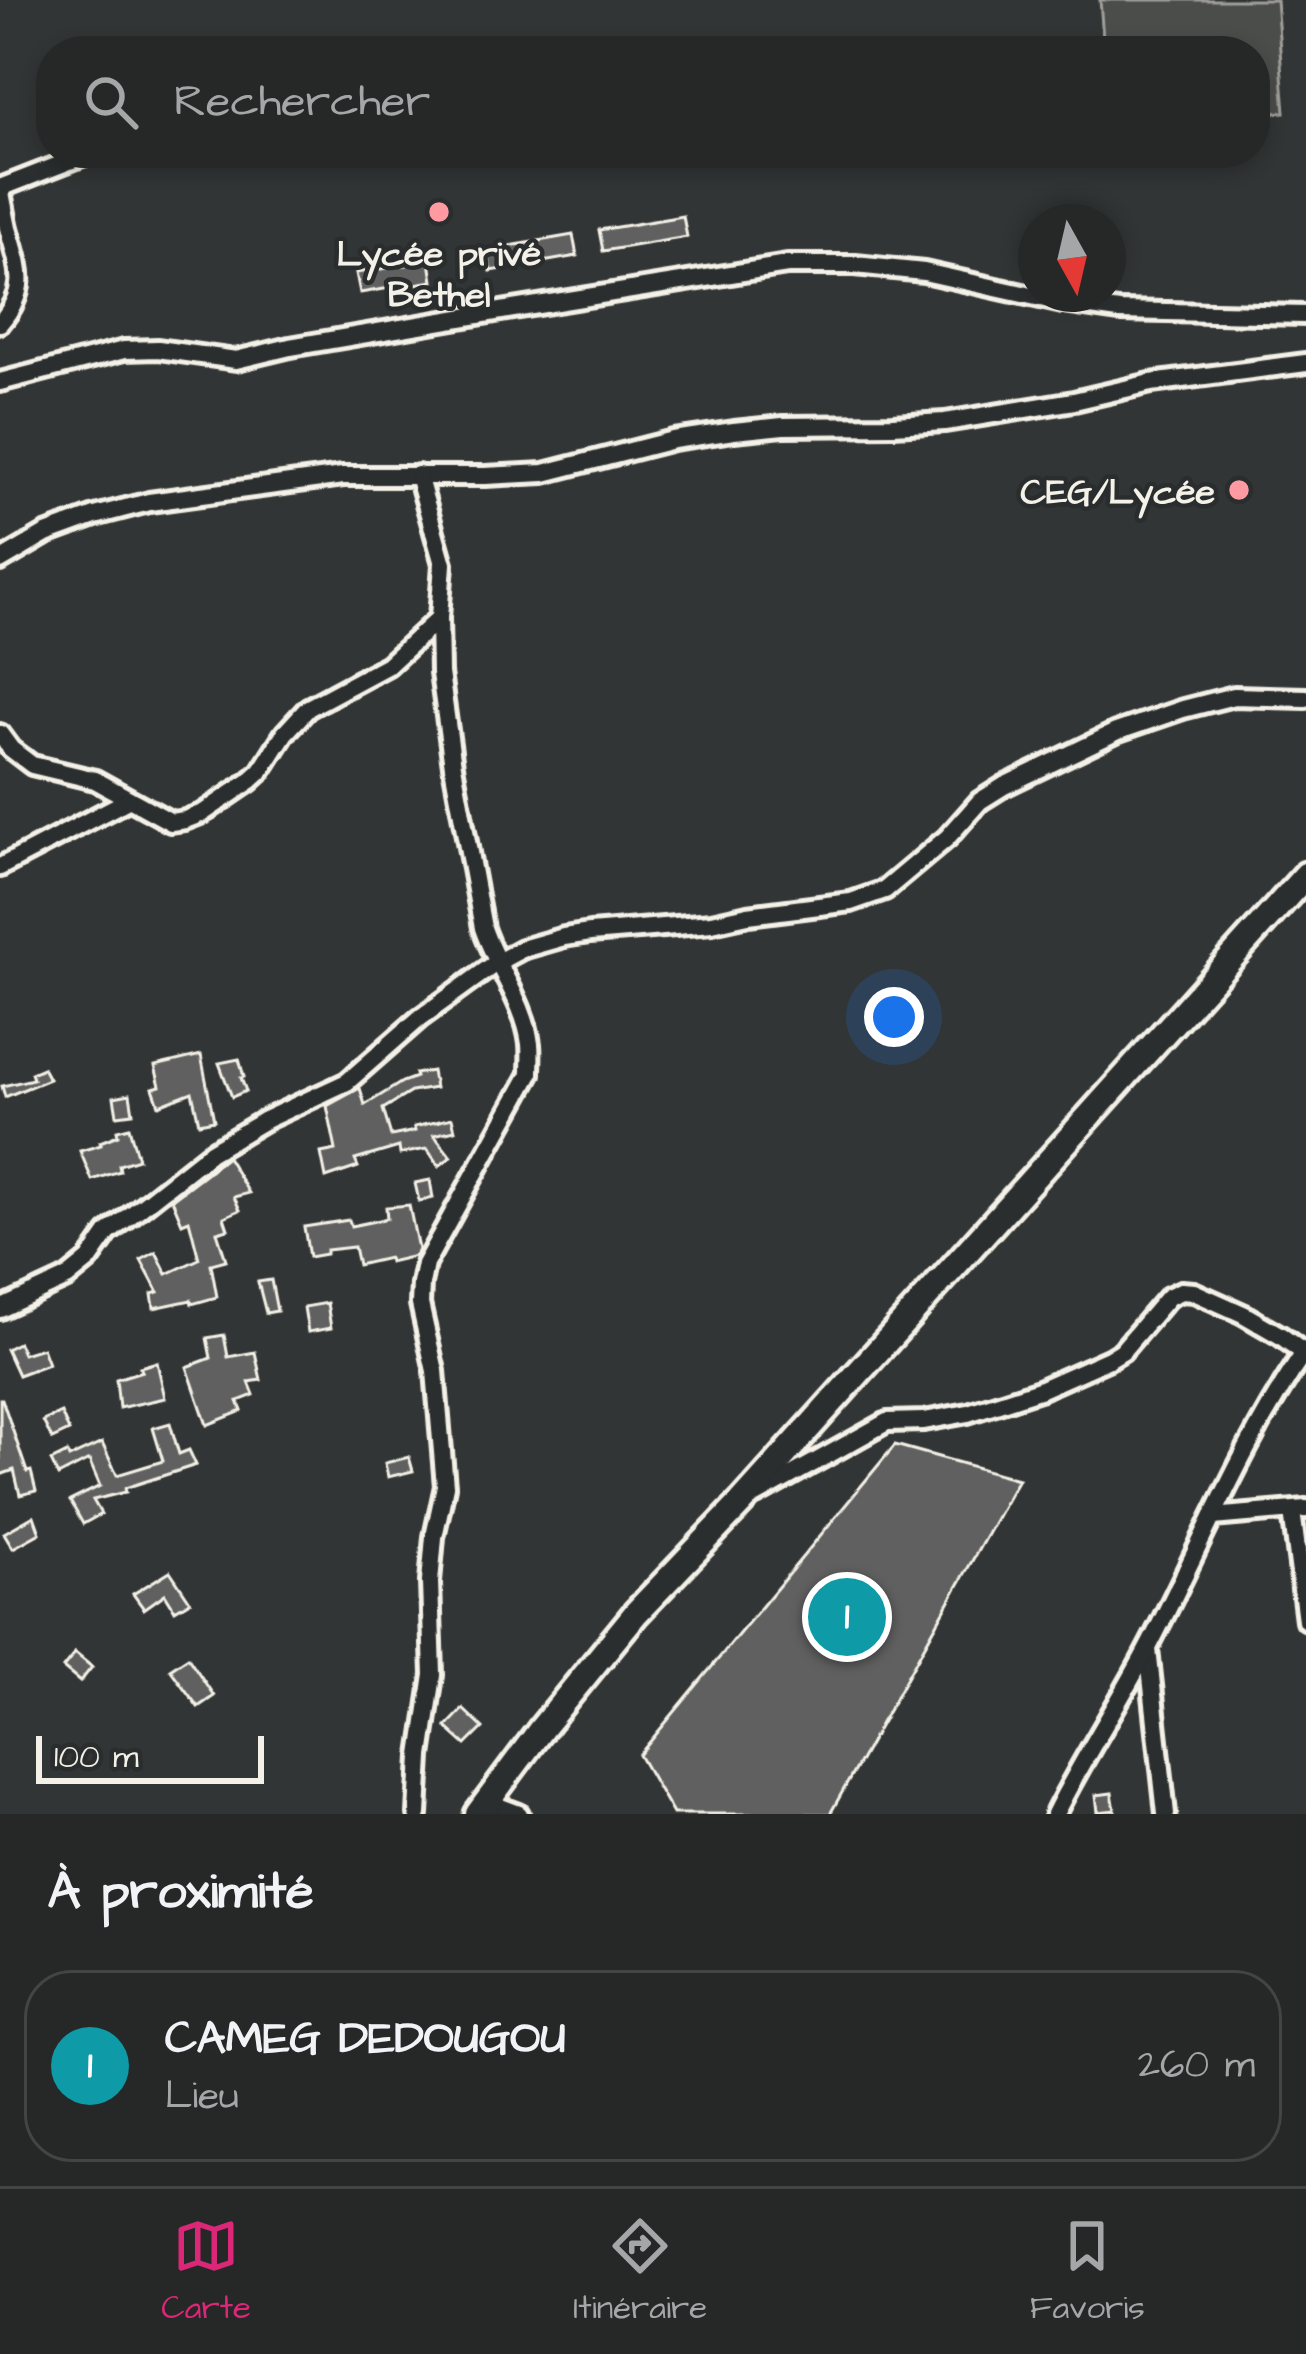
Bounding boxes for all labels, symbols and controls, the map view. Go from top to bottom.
search box [36,36,1270,168]
icon: search [78,69,144,135]
text: Rechercher [174,71,430,133]
marker: Lycée privé Bethel [426,199,452,225]
north arrow [1018,204,1126,312]
place label: Lycée privé Bethel [337,229,541,321]
place label: CEG/Lycée [1020,467,1215,519]
marker: CEG/Lycée [1226,477,1252,503]
your location [864,987,924,1047]
pin: 1 [808,1572,886,1662]
scale bar [36,1730,264,1783]
text: 100 m [54,1734,139,1780]
text: À proximité [48,1857,314,1928]
text: CAMEG DEDOUGOU [165,2008,566,2070]
text: 1 [88,2039,93,2093]
text: 260 m [1138,2039,1255,2093]
text: Lieu [165,2070,239,2124]
tab: Carte [161,2213,251,2331]
tab: Itinéraire [573,2213,707,2331]
tab: Favoris [1030,2213,1145,2331]

